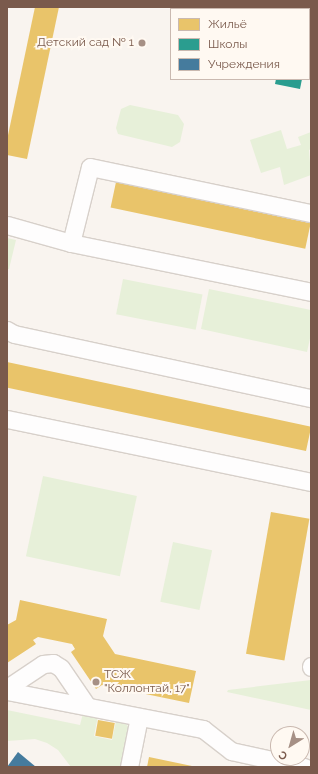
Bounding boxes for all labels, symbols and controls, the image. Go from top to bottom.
legend [170,8,310,80]
text: Жильё [208,17,247,31]
place label: Детский сад № 1 [37,36,134,50]
text: Школы [208,37,247,51]
marker: Детский сад № 1 [137,38,147,48]
text: Учреждения [208,57,280,71]
place label: ТСЖ "Коллонтай, 17" [104,668,190,696]
marker: ТСЖ "Коллонтай, 17" [91,677,101,687]
north arrow [270,726,310,766]
text: С [276,748,290,763]

